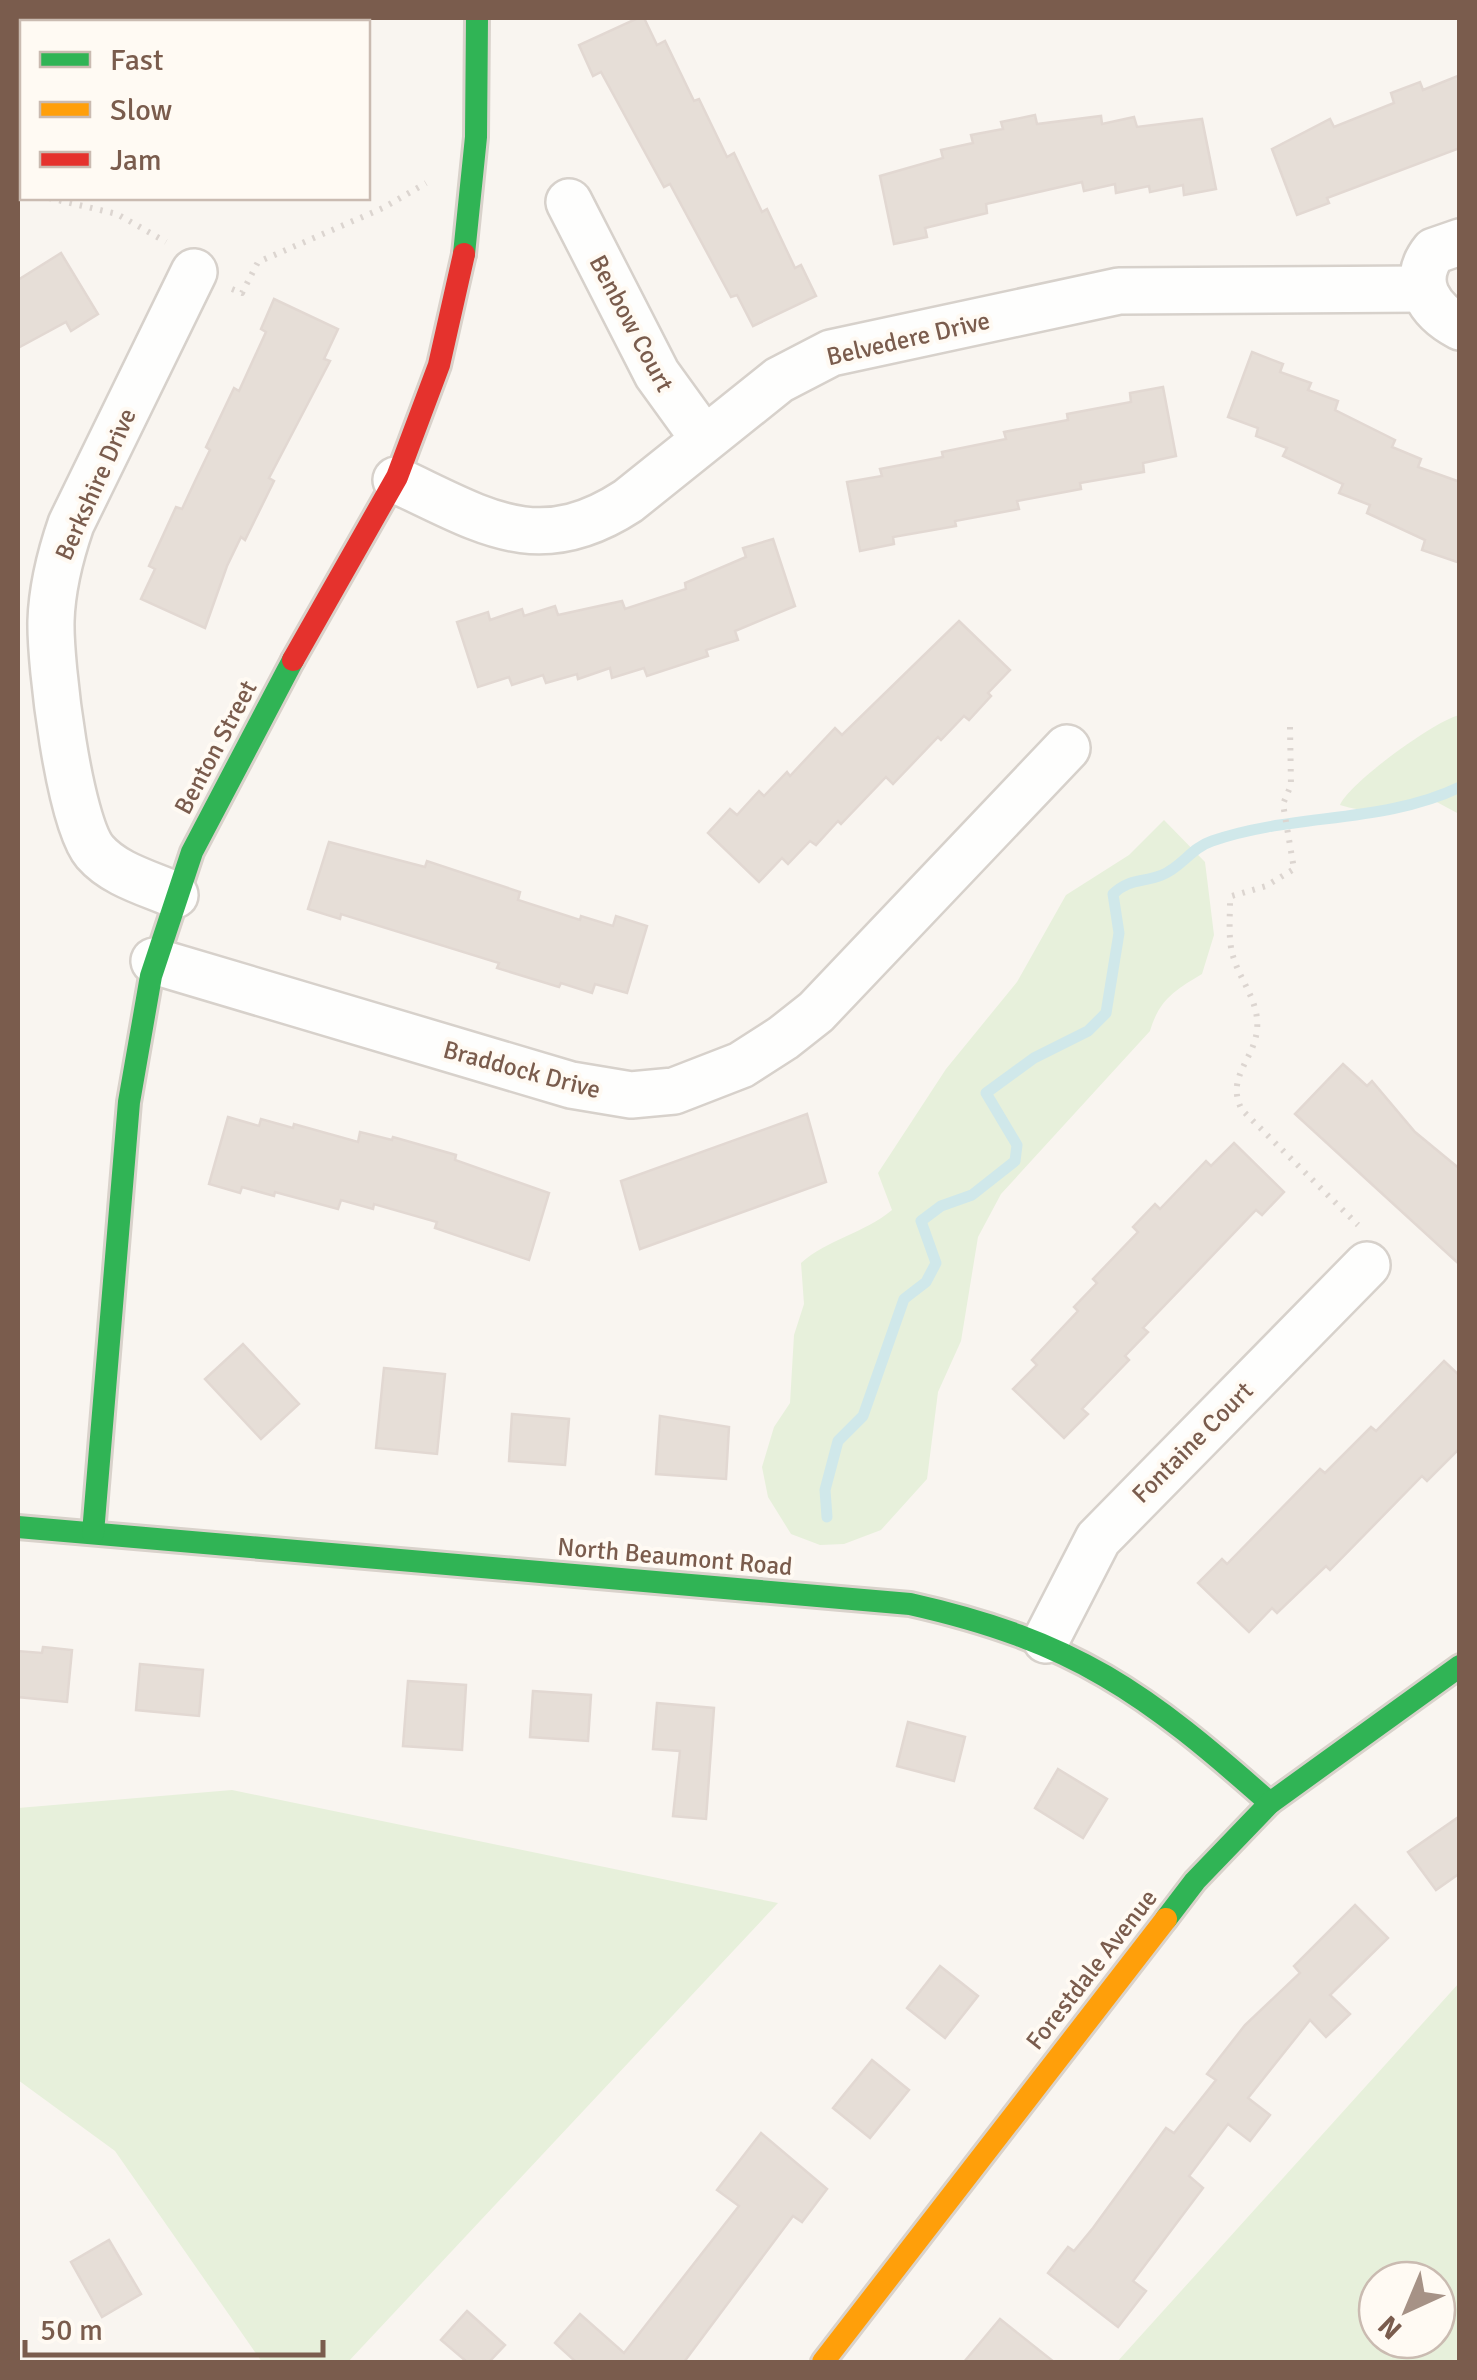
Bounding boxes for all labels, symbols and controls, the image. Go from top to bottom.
legend [20,20,370,200]
text: Fast [110,42,163,79]
text: Slow [110,92,172,129]
text: Jam [110,142,162,179]
street label: Benbow Court [582,249,681,397]
street label: Belvedere Drive [823,305,993,372]
street label: Berkshire Drive [48,403,143,565]
street label: Benton Street [167,675,264,819]
street label: Braddock Drive [440,1034,604,1105]
street label: Fontaine Court [1125,1375,1260,1510]
street label: North Beaumont Road [556,1531,794,1582]
street label: Forestdale Avenue [1019,1883,1164,2056]
north arrow [1357,2260,1457,2360]
scale bar [25,2295,322,2357]
text: N [1372,2308,1409,2346]
text: 50 m [40,2312,103,2349]

